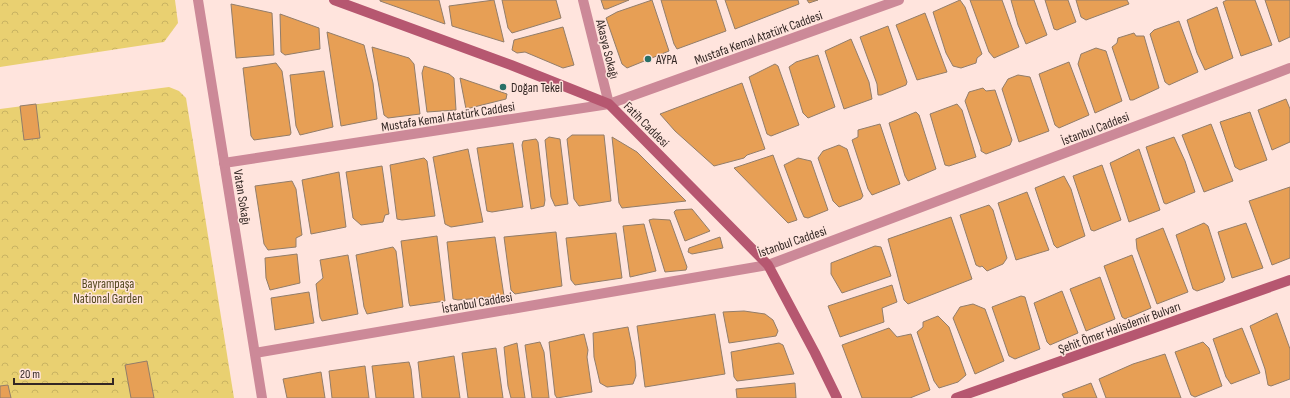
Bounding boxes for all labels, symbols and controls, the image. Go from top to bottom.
street label: Mustafa Kemal Atatürk Caddesi [692,7,825,69]
street label: Akasya Sokağı [592,17,622,81]
place label: AYPA [655,52,678,68]
marker: AYPA [643,54,653,64]
place label: Doğan Tekel [511,80,562,96]
marker: Doğan Tekel [498,82,508,92]
street label: Mustafa Kemal Atatürk Caddesi [380,99,516,135]
street label: Fatih Caddesi [620,99,672,151]
street label: İstanbul Caddesi [1059,108,1132,149]
street label: Vatan Sokağı [230,168,254,226]
street label: İstanbul Caddesi [756,222,829,261]
park label: Bayrampaşa National Garden [73,276,143,307]
street label: İstanbul Caddesi [440,288,514,317]
street label: Şehit Ömer Halisdemir Bulvarı [1056,297,1183,357]
scale bar [14,360,113,386]
text: 20 m [20,367,40,382]

